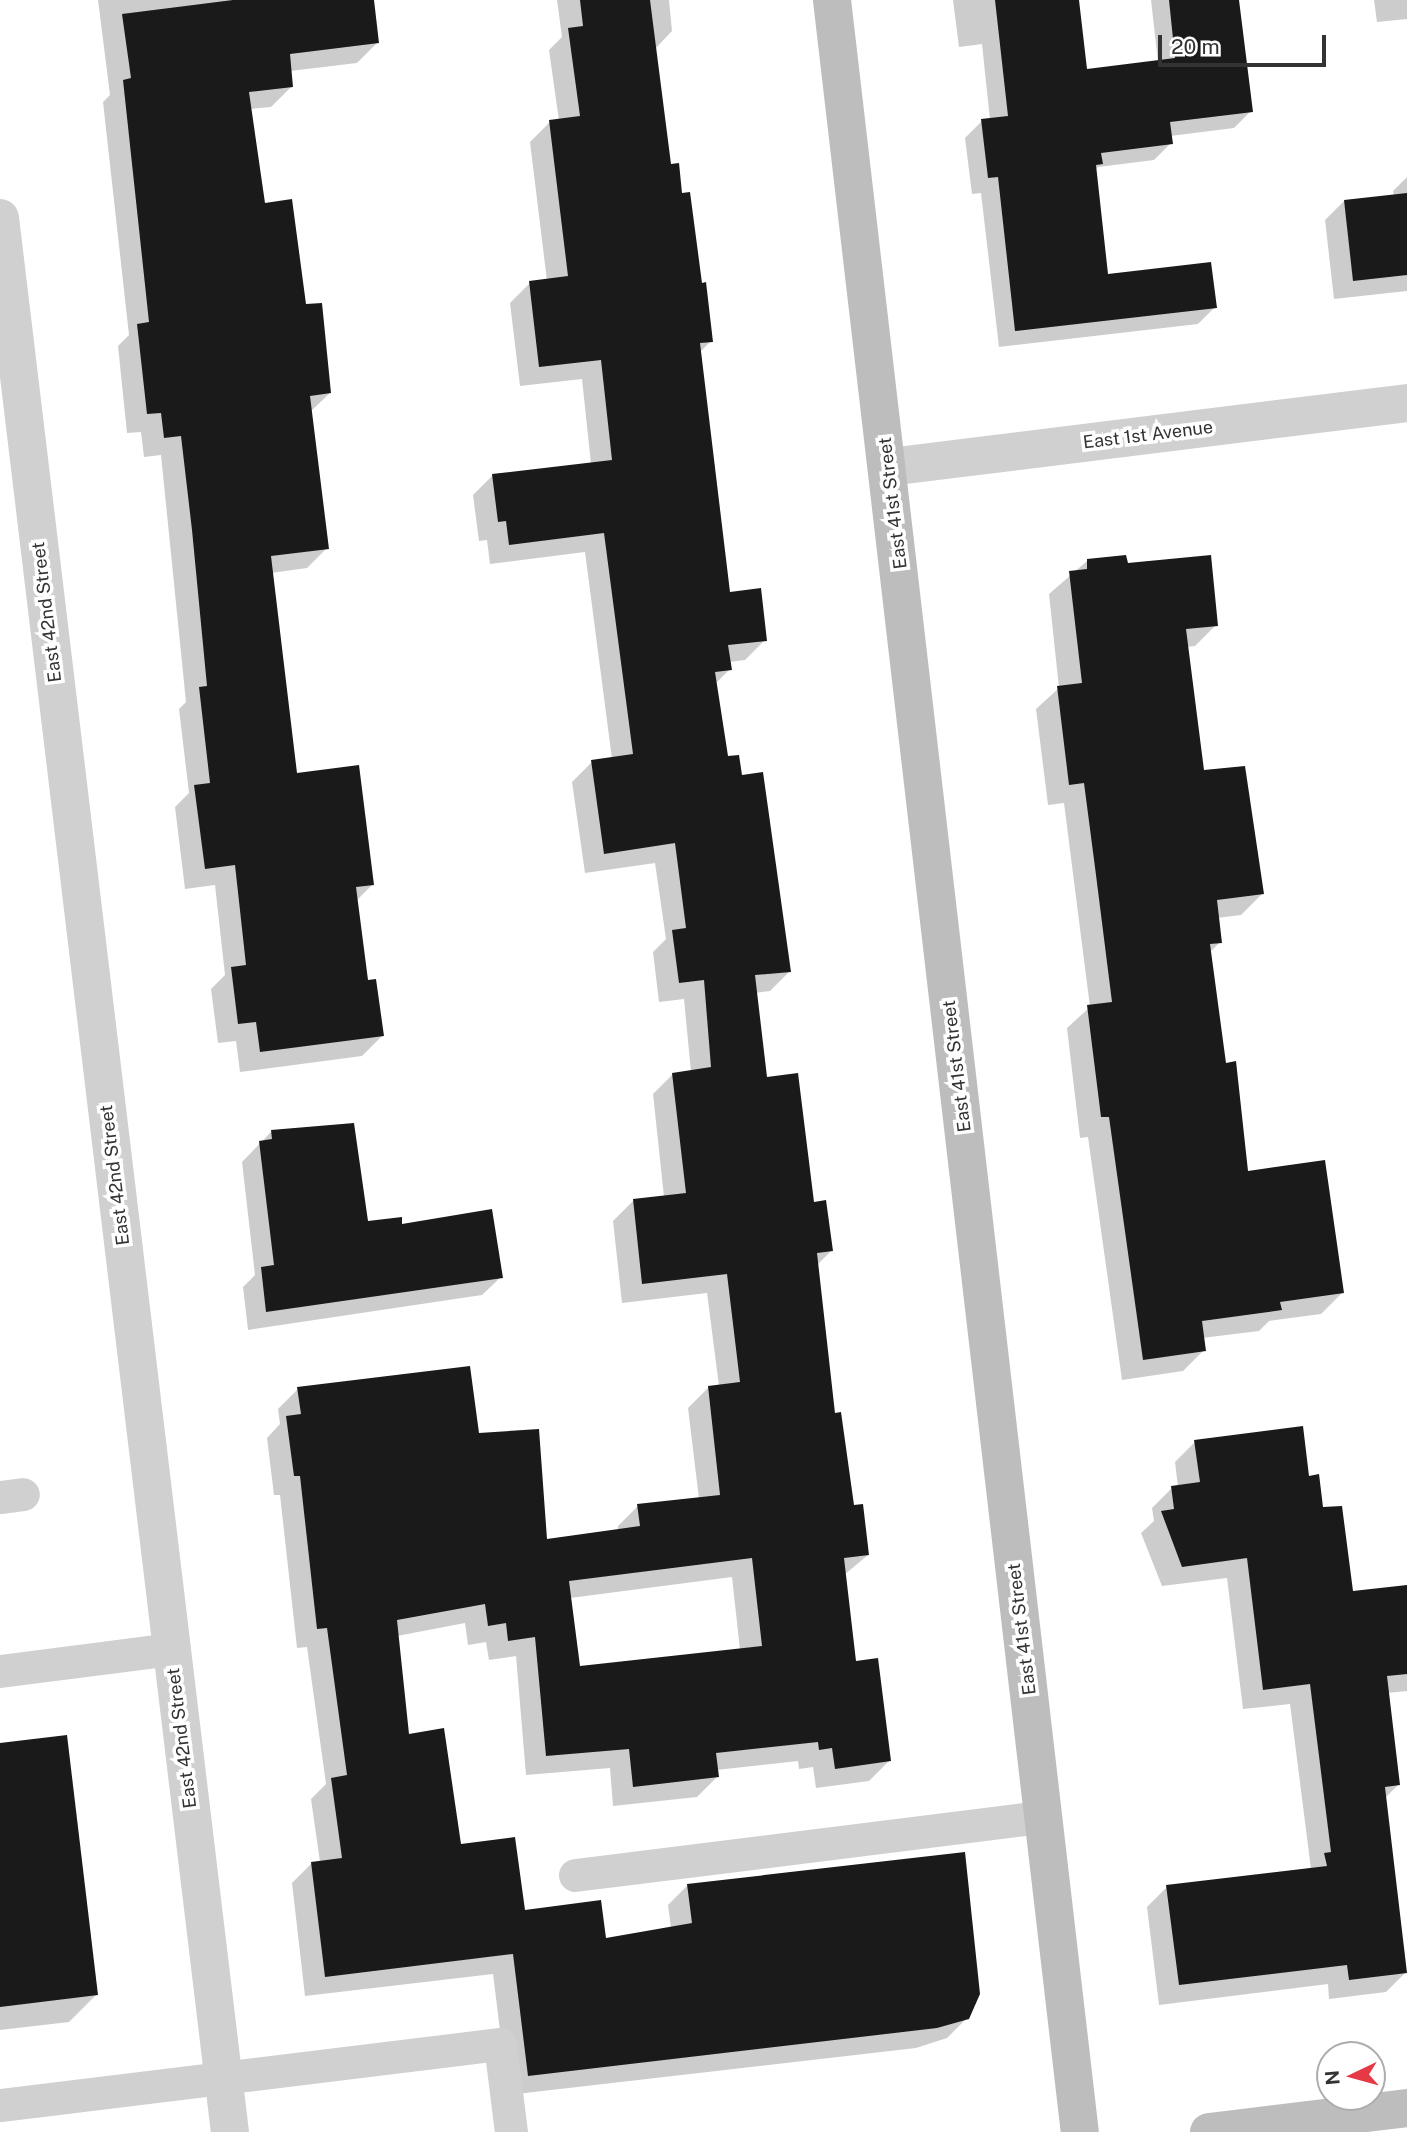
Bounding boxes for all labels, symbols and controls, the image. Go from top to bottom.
scale bar [1162,21,1330,65]
text: 20 m [1171,34,1220,59]
street label: East 1st Avenue [1082,416,1214,454]
street label: East 41st Street [874,436,912,570]
street label: East 42nd Street [28,541,66,683]
street label: East 41st Street [938,999,976,1133]
street label: East 42nd Street [96,1104,134,1246]
street label: East 41st Street [1003,1562,1041,1696]
street label: East 42nd Street [163,1667,201,1809]
north arrow [1316,2041,1386,2111]
text: N [1320,2069,1344,2086]

